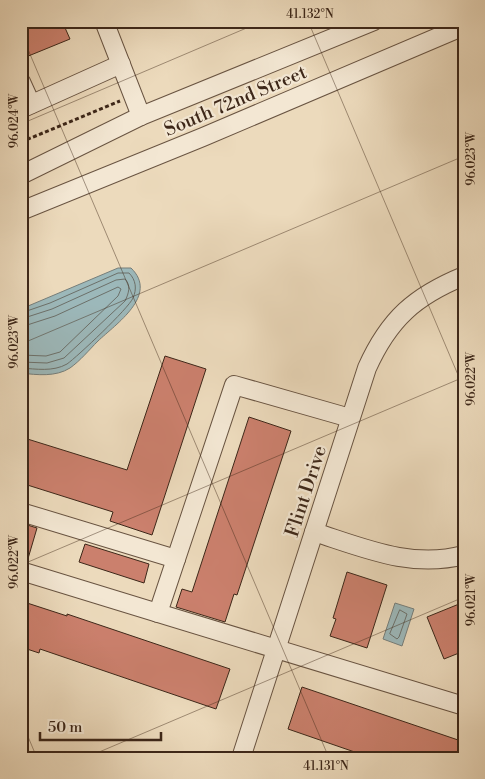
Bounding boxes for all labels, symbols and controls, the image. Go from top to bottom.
text: 41.132°N [286,7,334,22]
street label: South 72nd Street [161,60,310,142]
text: 96.024°W [7,93,22,148]
text: 96.023°W [464,131,479,186]
text: 96.023°W [7,314,22,369]
text: 96.022°W [464,351,479,406]
street label: Flint Drive [280,443,332,540]
text: 96.022°W [7,534,22,589]
text: 96.021°W [464,573,479,626]
scale bar [40,709,161,741]
text: 50 m [48,718,82,737]
text: 41.131°N [303,759,349,774]

